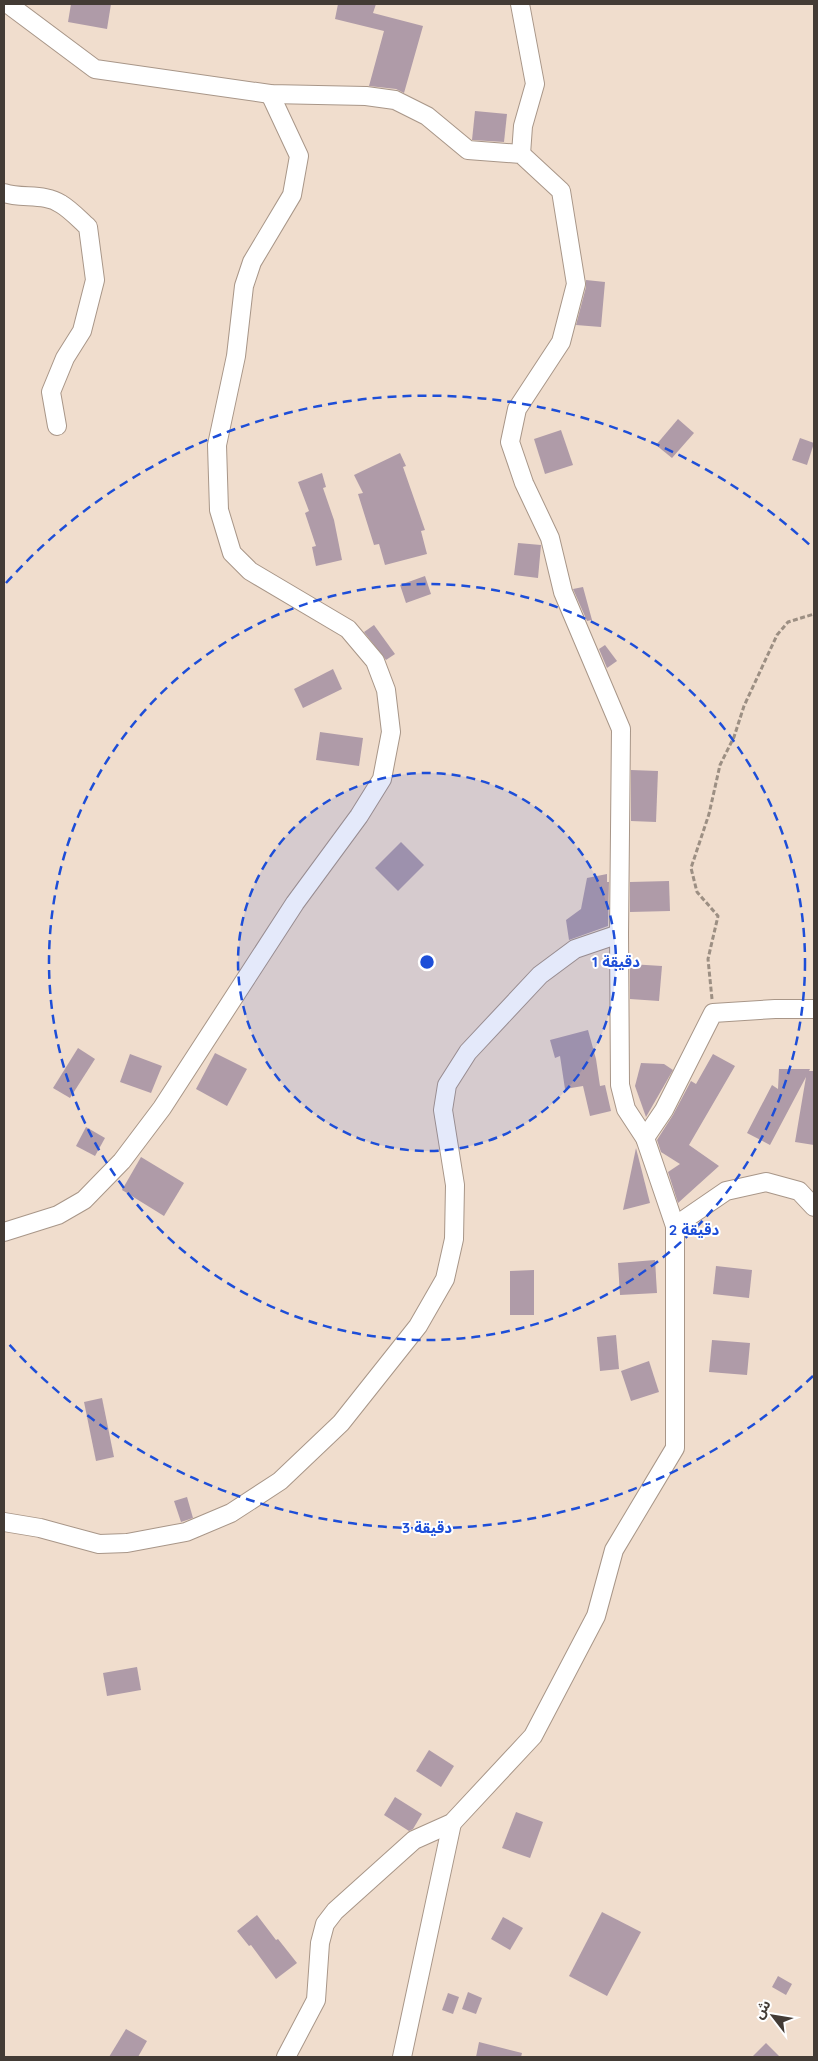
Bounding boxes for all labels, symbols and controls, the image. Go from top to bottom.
text: 1 دقيقة [592,952,640,971]
centre of rings [418,953,436,971]
text: 2 دقيقة [669,1220,719,1239]
text: 3 دقيقة [402,1518,452,1537]
north arrow [748,1991,798,2041]
text: ش [749,1996,775,2022]

